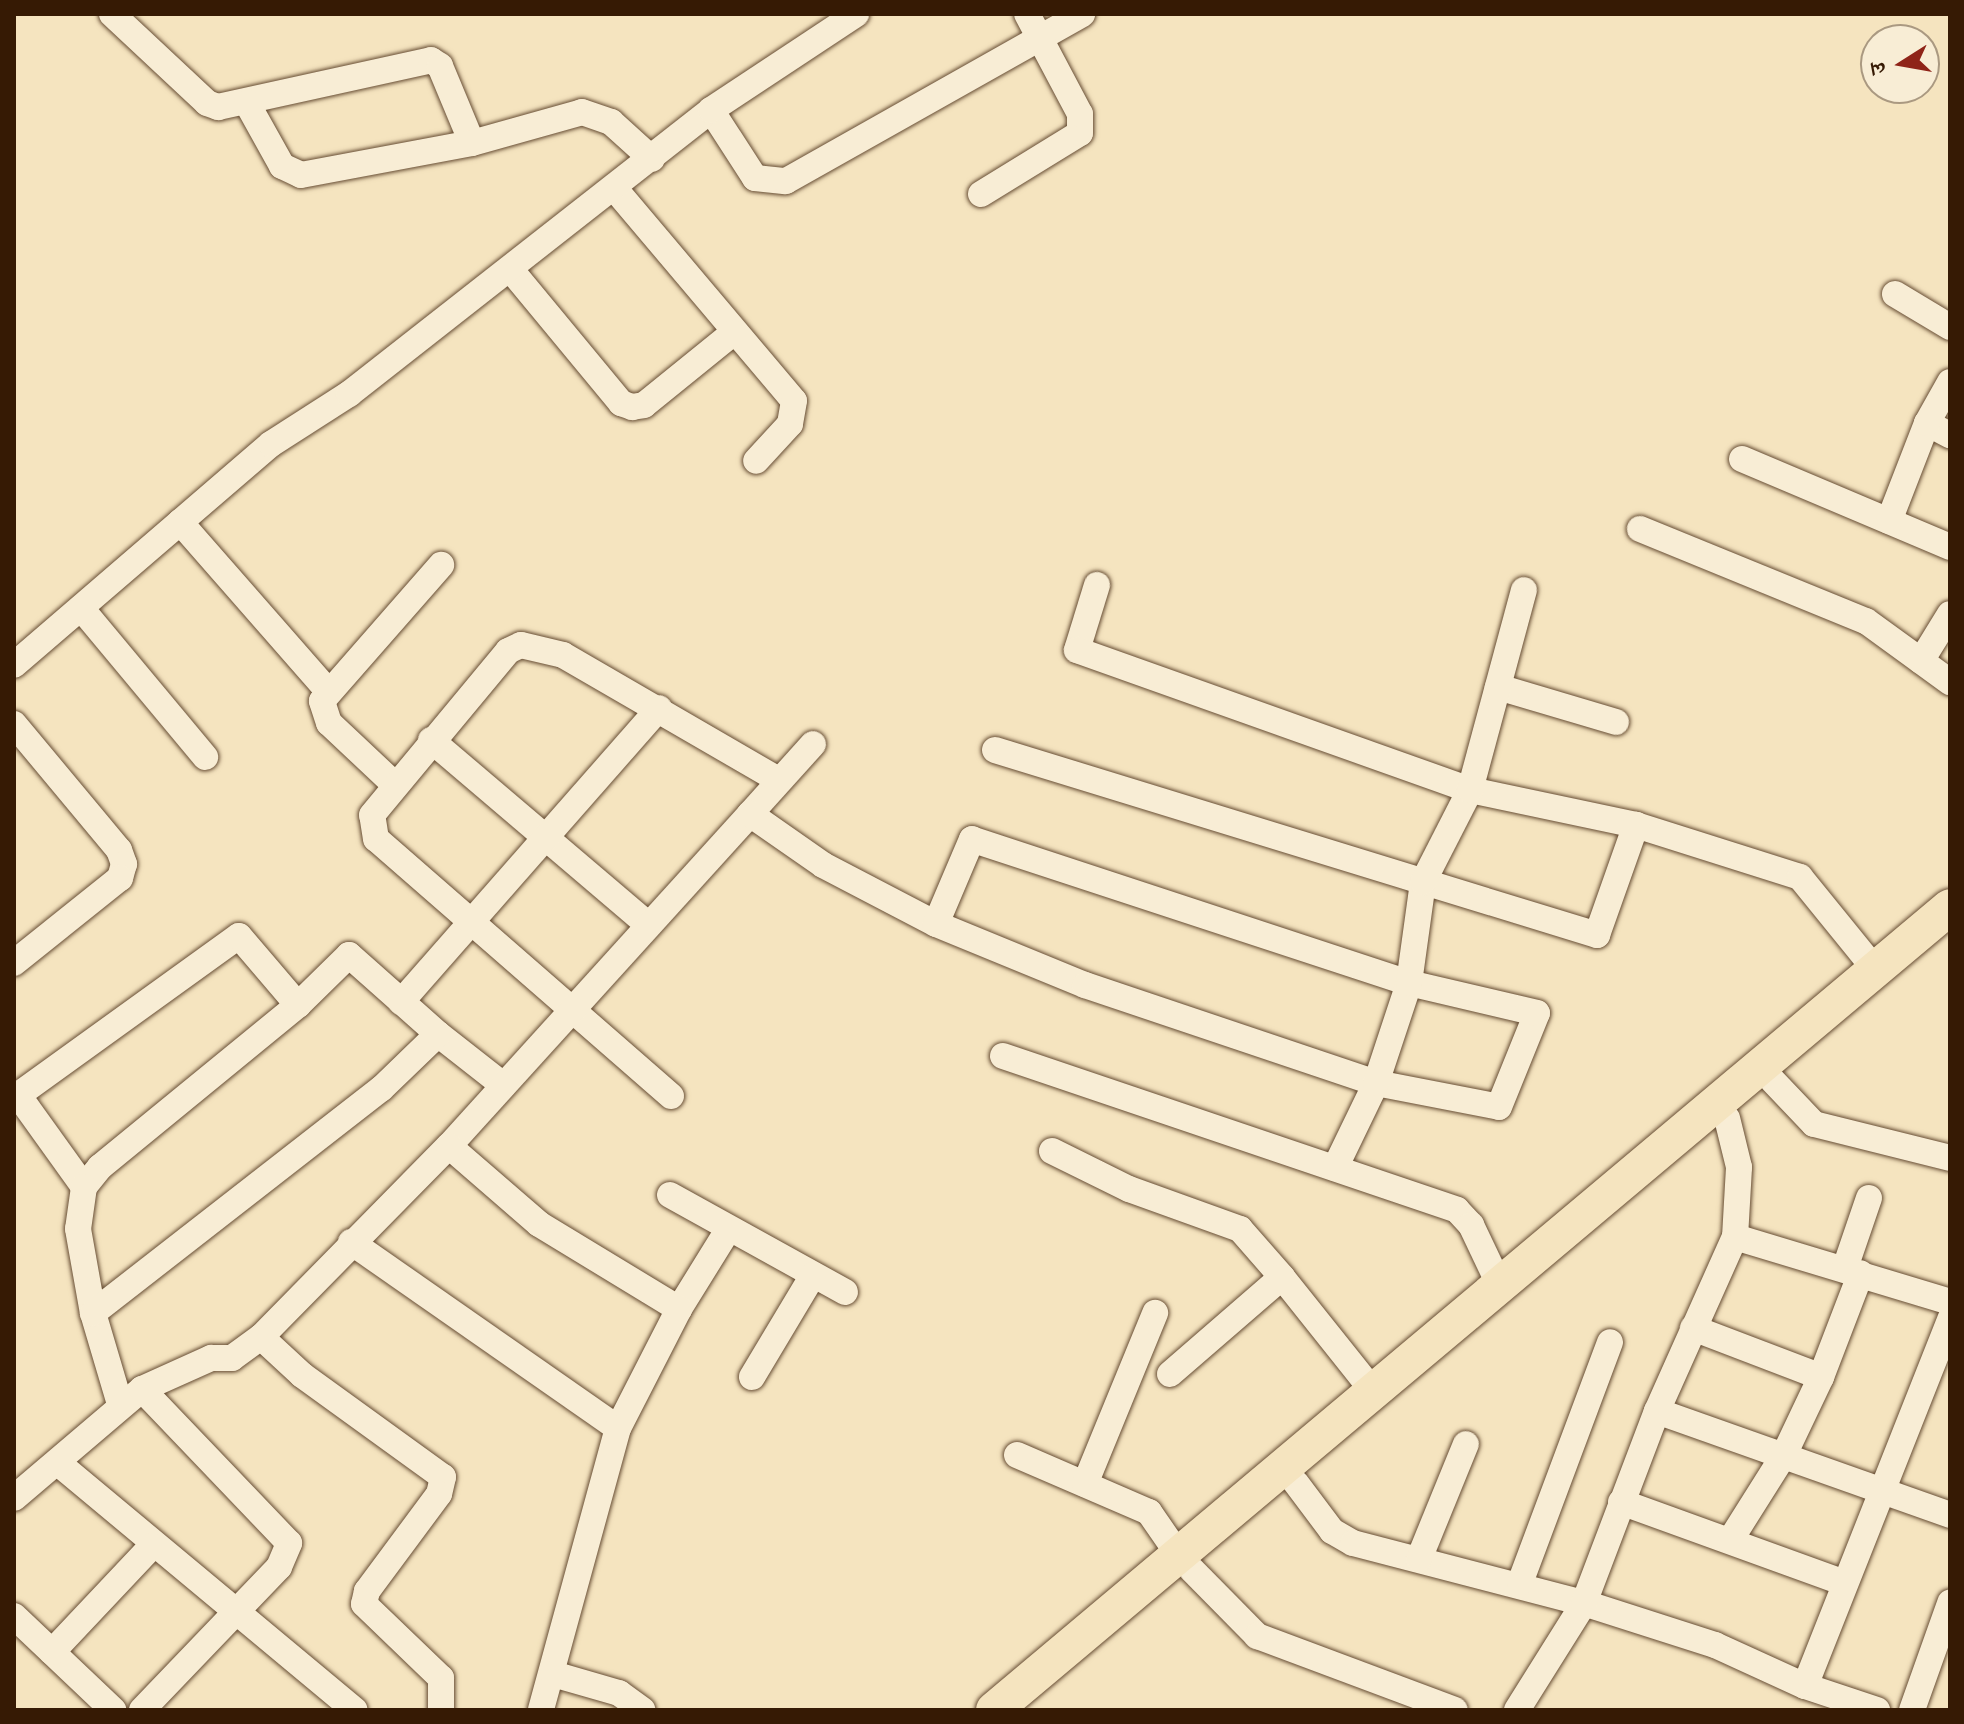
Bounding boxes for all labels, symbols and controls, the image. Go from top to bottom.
north arrow [1860,24,1940,104]
text: उ [1864,60,1892,76]

